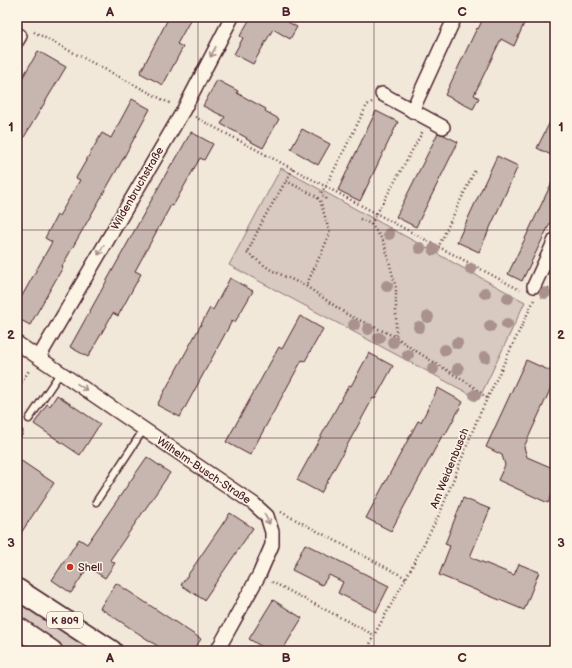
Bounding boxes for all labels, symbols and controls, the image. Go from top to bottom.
text: A [105,4,114,20]
text: B [281,4,291,20]
text: C [457,4,467,20]
one-way arrow [209,45,217,57]
text: 1 [8,119,14,135]
text: 1 [558,119,564,135]
street label: Wildenbruchstraße [108,144,167,232]
one-way arrow [97,244,105,256]
text: 2 [7,327,15,343]
text: 2 [557,327,565,343]
one-way arrow [76,383,87,391]
street label: Am Weidenbusch [427,426,472,510]
street label: Wilhelm-Busch-Straße [154,434,254,507]
one-way arrow [263,513,271,525]
text: 3 [7,535,15,551]
text: 3 [557,535,565,551]
place label: Shell [78,561,102,574]
marker: Shell [65,562,75,572]
road number: K 809 [47,612,83,628]
text: A [105,650,114,666]
text: B [281,650,291,666]
text: C [457,650,467,666]

